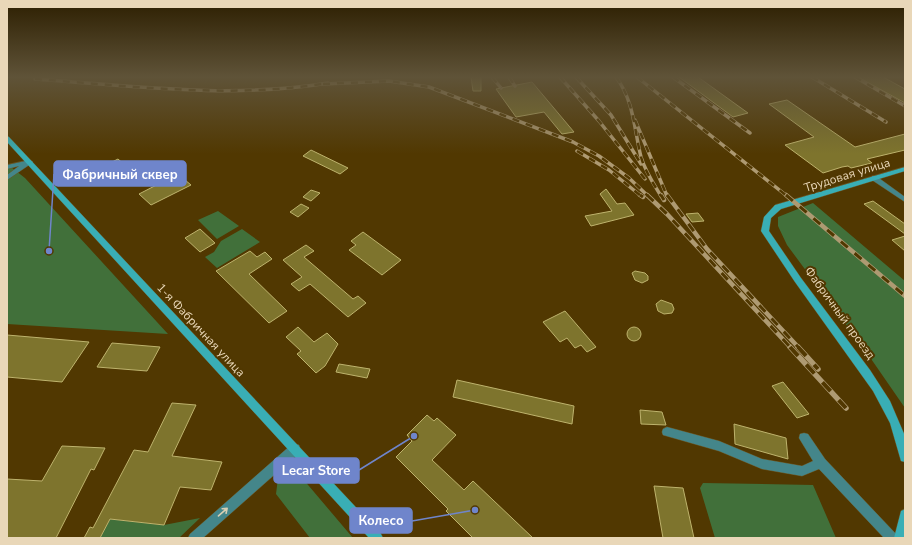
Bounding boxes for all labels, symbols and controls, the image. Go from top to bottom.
street label: Трудовая улица [802,154,892,196]
callout: Фабричный сквер [54,161,186,186]
text: Фабричный сквер [62,166,178,184]
street label: Фабричный проезд [801,264,879,362]
street label: 1-я Фабричная улица [153,280,249,380]
callout: Lecar Store [274,458,359,483]
text: Lecar Store [282,462,350,480]
one-way arrow [218,508,229,517]
callout: Колесо [350,508,412,533]
text: Колесо [358,512,404,530]

